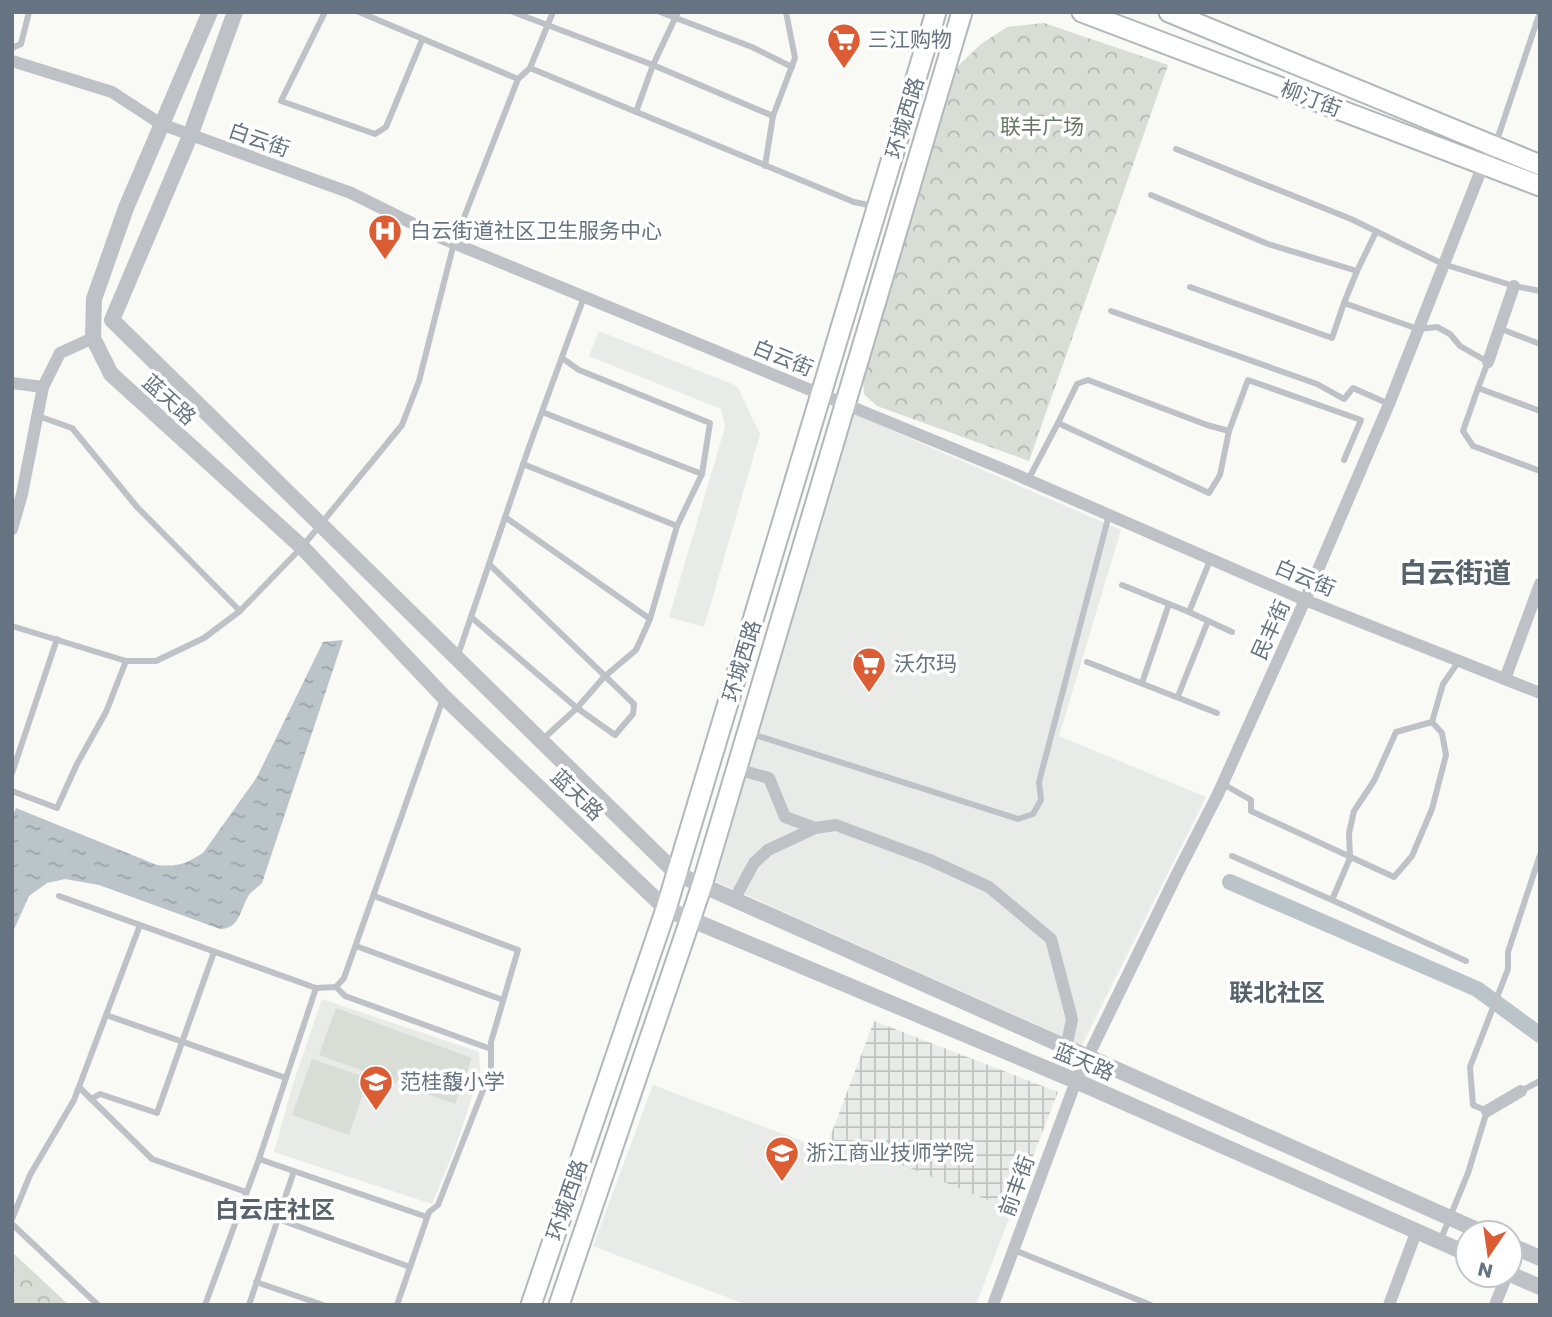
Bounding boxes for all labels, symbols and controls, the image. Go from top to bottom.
supermarket icon: 三江购物 [825,21,863,70]
place label: 三江购物 [868,25,952,54]
street label: 环城西路 [878,73,931,162]
street label: 柳汀街 [1277,74,1346,123]
park label: 联丰广场 [1000,112,1084,141]
street label: 白云街 [225,116,294,163]
hospital icon: 白云街道社区卫生服务中心 [366,212,404,261]
place label: 白云街道社区卫生服务中心 [410,216,662,245]
street label: 白云街 [749,332,818,383]
street label: 蓝天路 [136,368,202,431]
street label: 白云街 [1271,552,1340,603]
district label: 白云街道 [1399,554,1511,593]
street label: 民丰街 [1244,595,1297,664]
street label: 环城西路 [715,616,768,705]
supermarket icon: 沃尔玛 [850,645,888,694]
place label: 沃尔玛 [894,649,957,678]
street label: 蓝天路 [545,762,610,827]
district label: 联北社区 [1229,976,1325,1009]
street label: 蓝天路 [1050,1036,1119,1087]
school or university icon: 范桂馥小学 [357,1063,395,1112]
place label: 范桂馥小学 [400,1067,505,1096]
school or university icon: 浙江商业技师学院 [763,1134,801,1183]
place label: 浙江商业技师学院 [806,1138,974,1167]
street label: 前丰街 [992,1151,1041,1220]
street label: 环城西路 [539,1155,594,1244]
district label: 白云庄社区 [215,1193,335,1226]
north arrow [1454,1219,1524,1289]
text: N [1475,1255,1495,1285]

